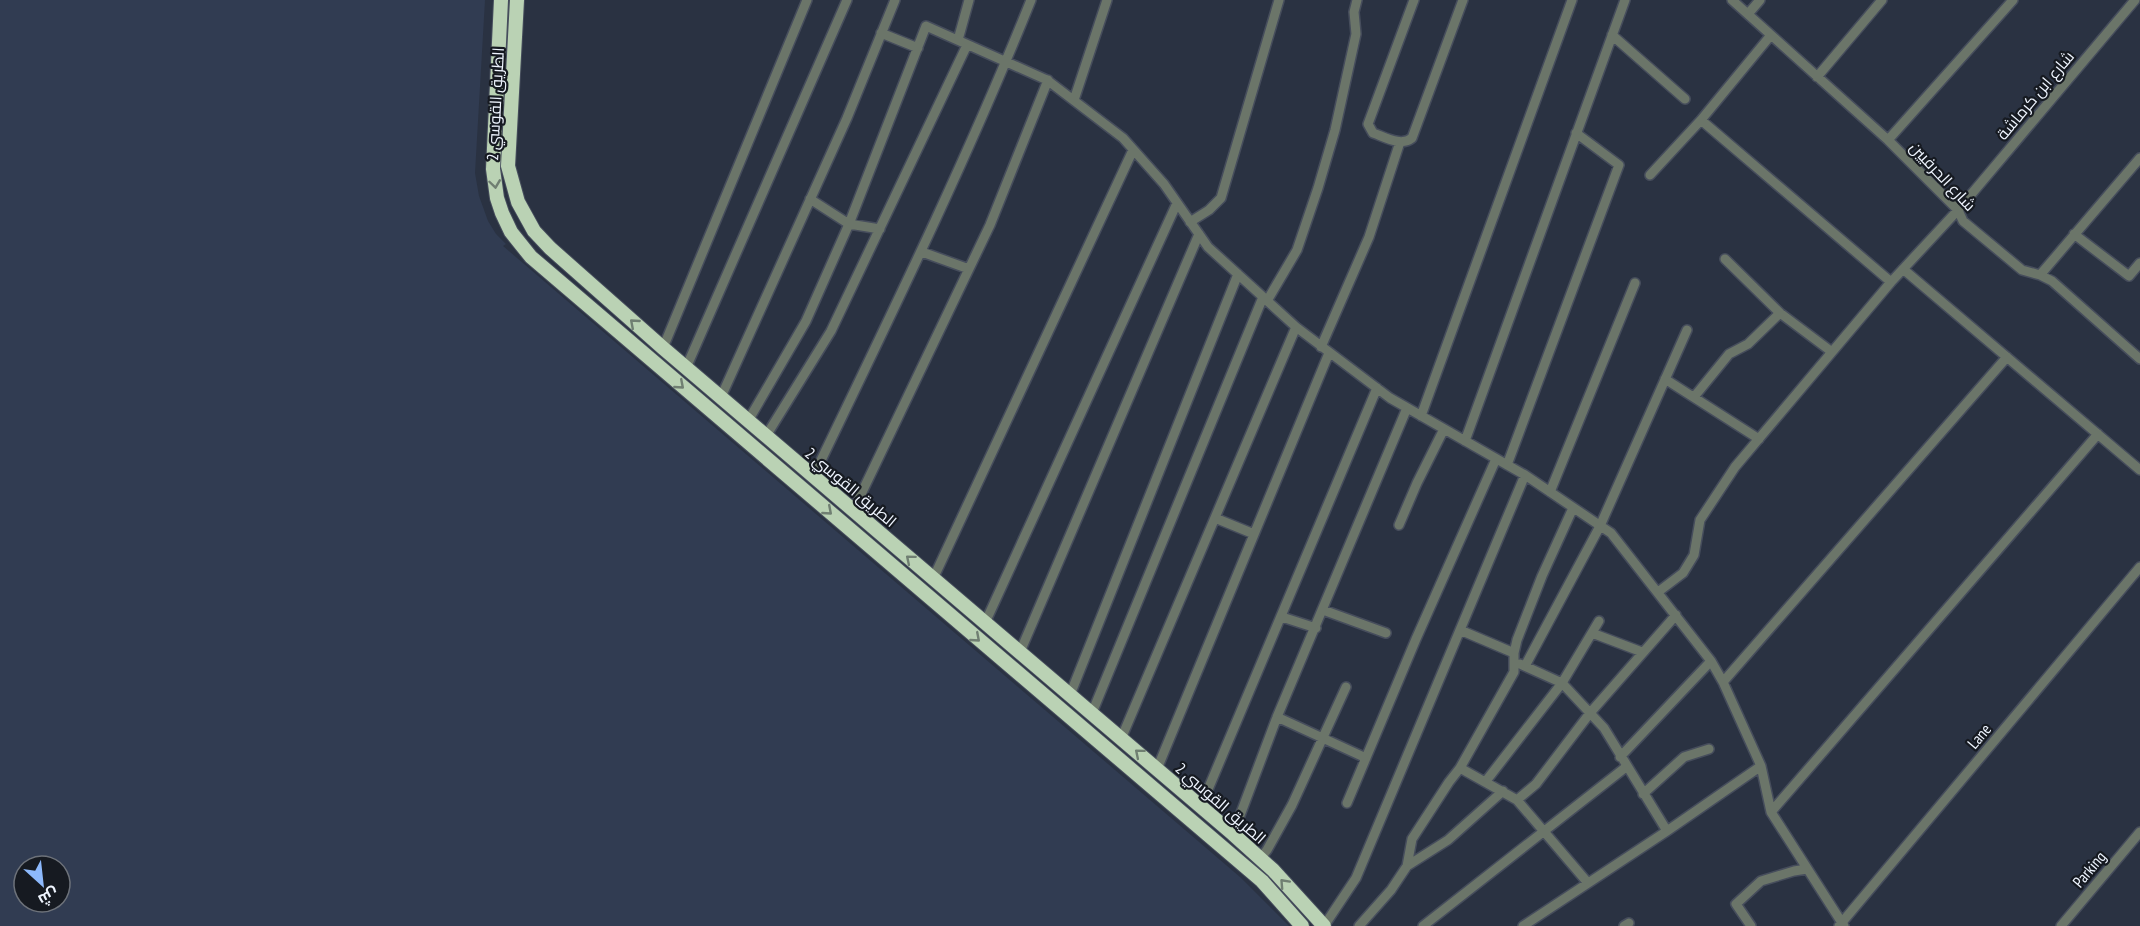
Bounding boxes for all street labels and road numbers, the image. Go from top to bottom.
street label: الطريق القوسي 2 [482,47,511,161]
street label: شارع ابن كرماشة [1992,47,2079,145]
street label: شارع الحرفيين [1904,137,1980,216]
street label: الطريق القوسي 2 [799,443,901,533]
street label: Lane [1963,719,1995,753]
street label: الطريق القوسي 2 [1170,758,1270,850]
street label: Parking [2068,847,2110,891]

